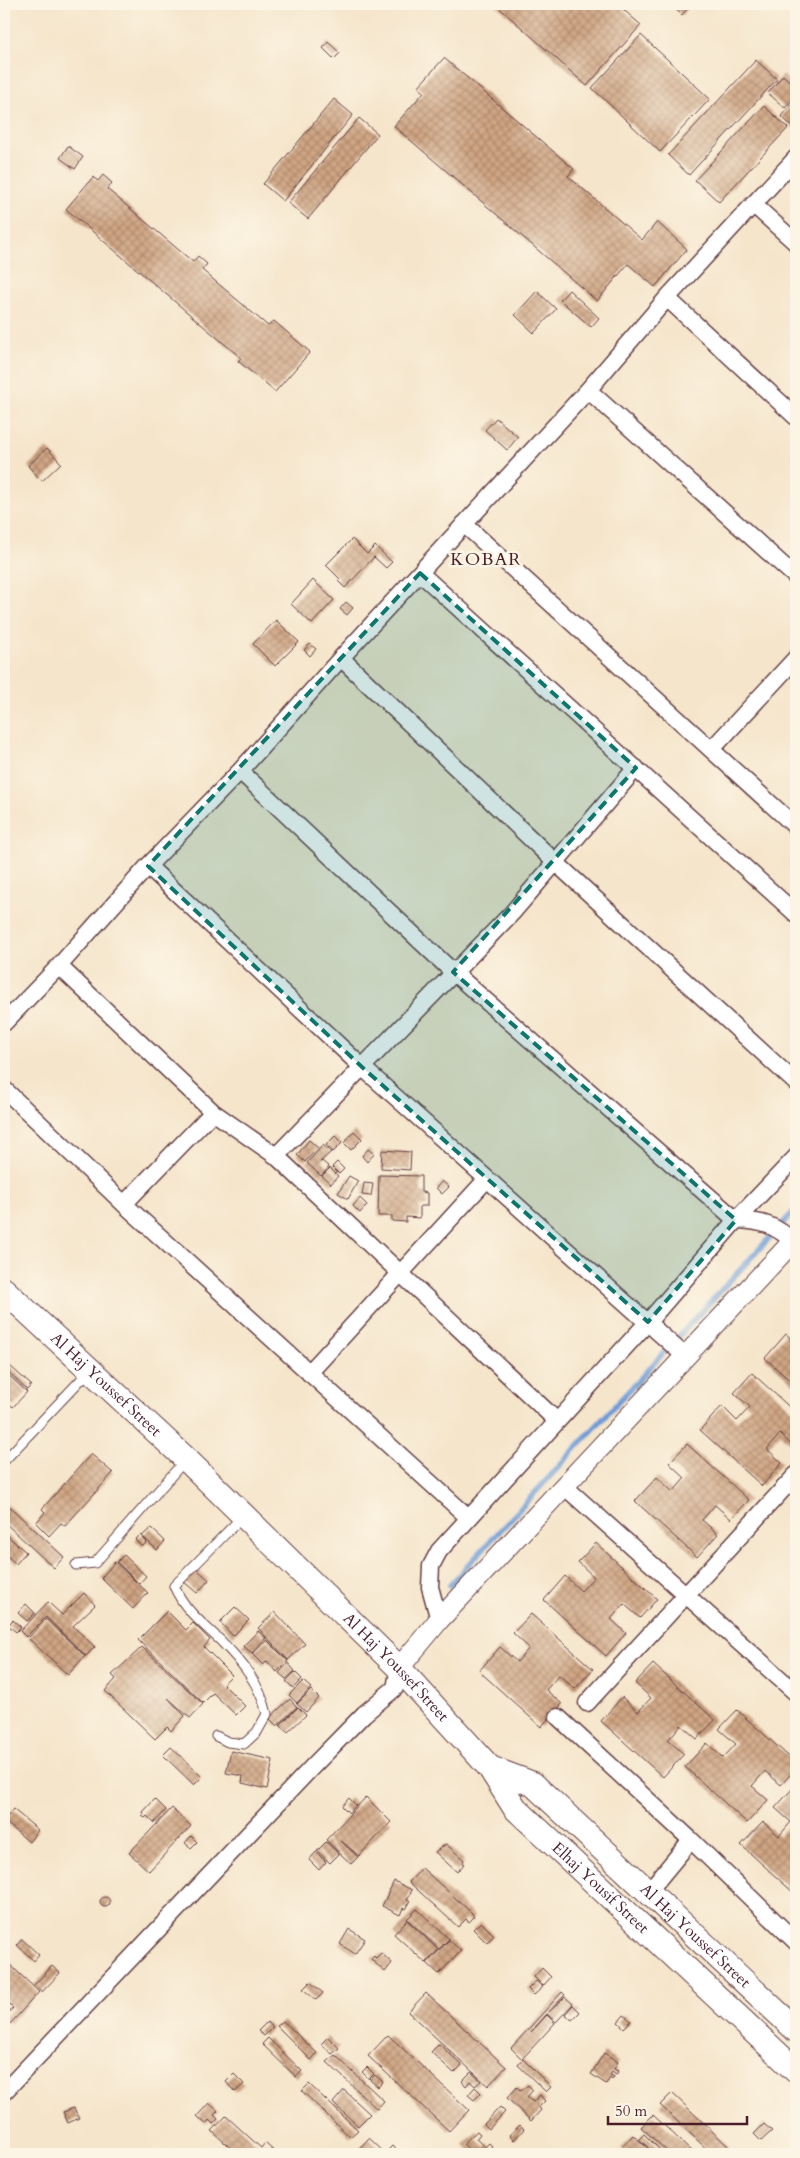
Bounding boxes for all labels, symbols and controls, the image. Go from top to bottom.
district label: KOBAR [450,547,522,572]
street label: Al Haj Youssef Street [46,1328,166,1442]
street label: Al Haj Youssef Street [338,1608,454,1727]
street label: Elhaj Yousif Street [547,1837,654,1939]
street label: Al Haj Youssef Street [635,1879,755,1993]
scale bar [608,2093,746,2125]
text: 50 m [615,2101,647,2121]

